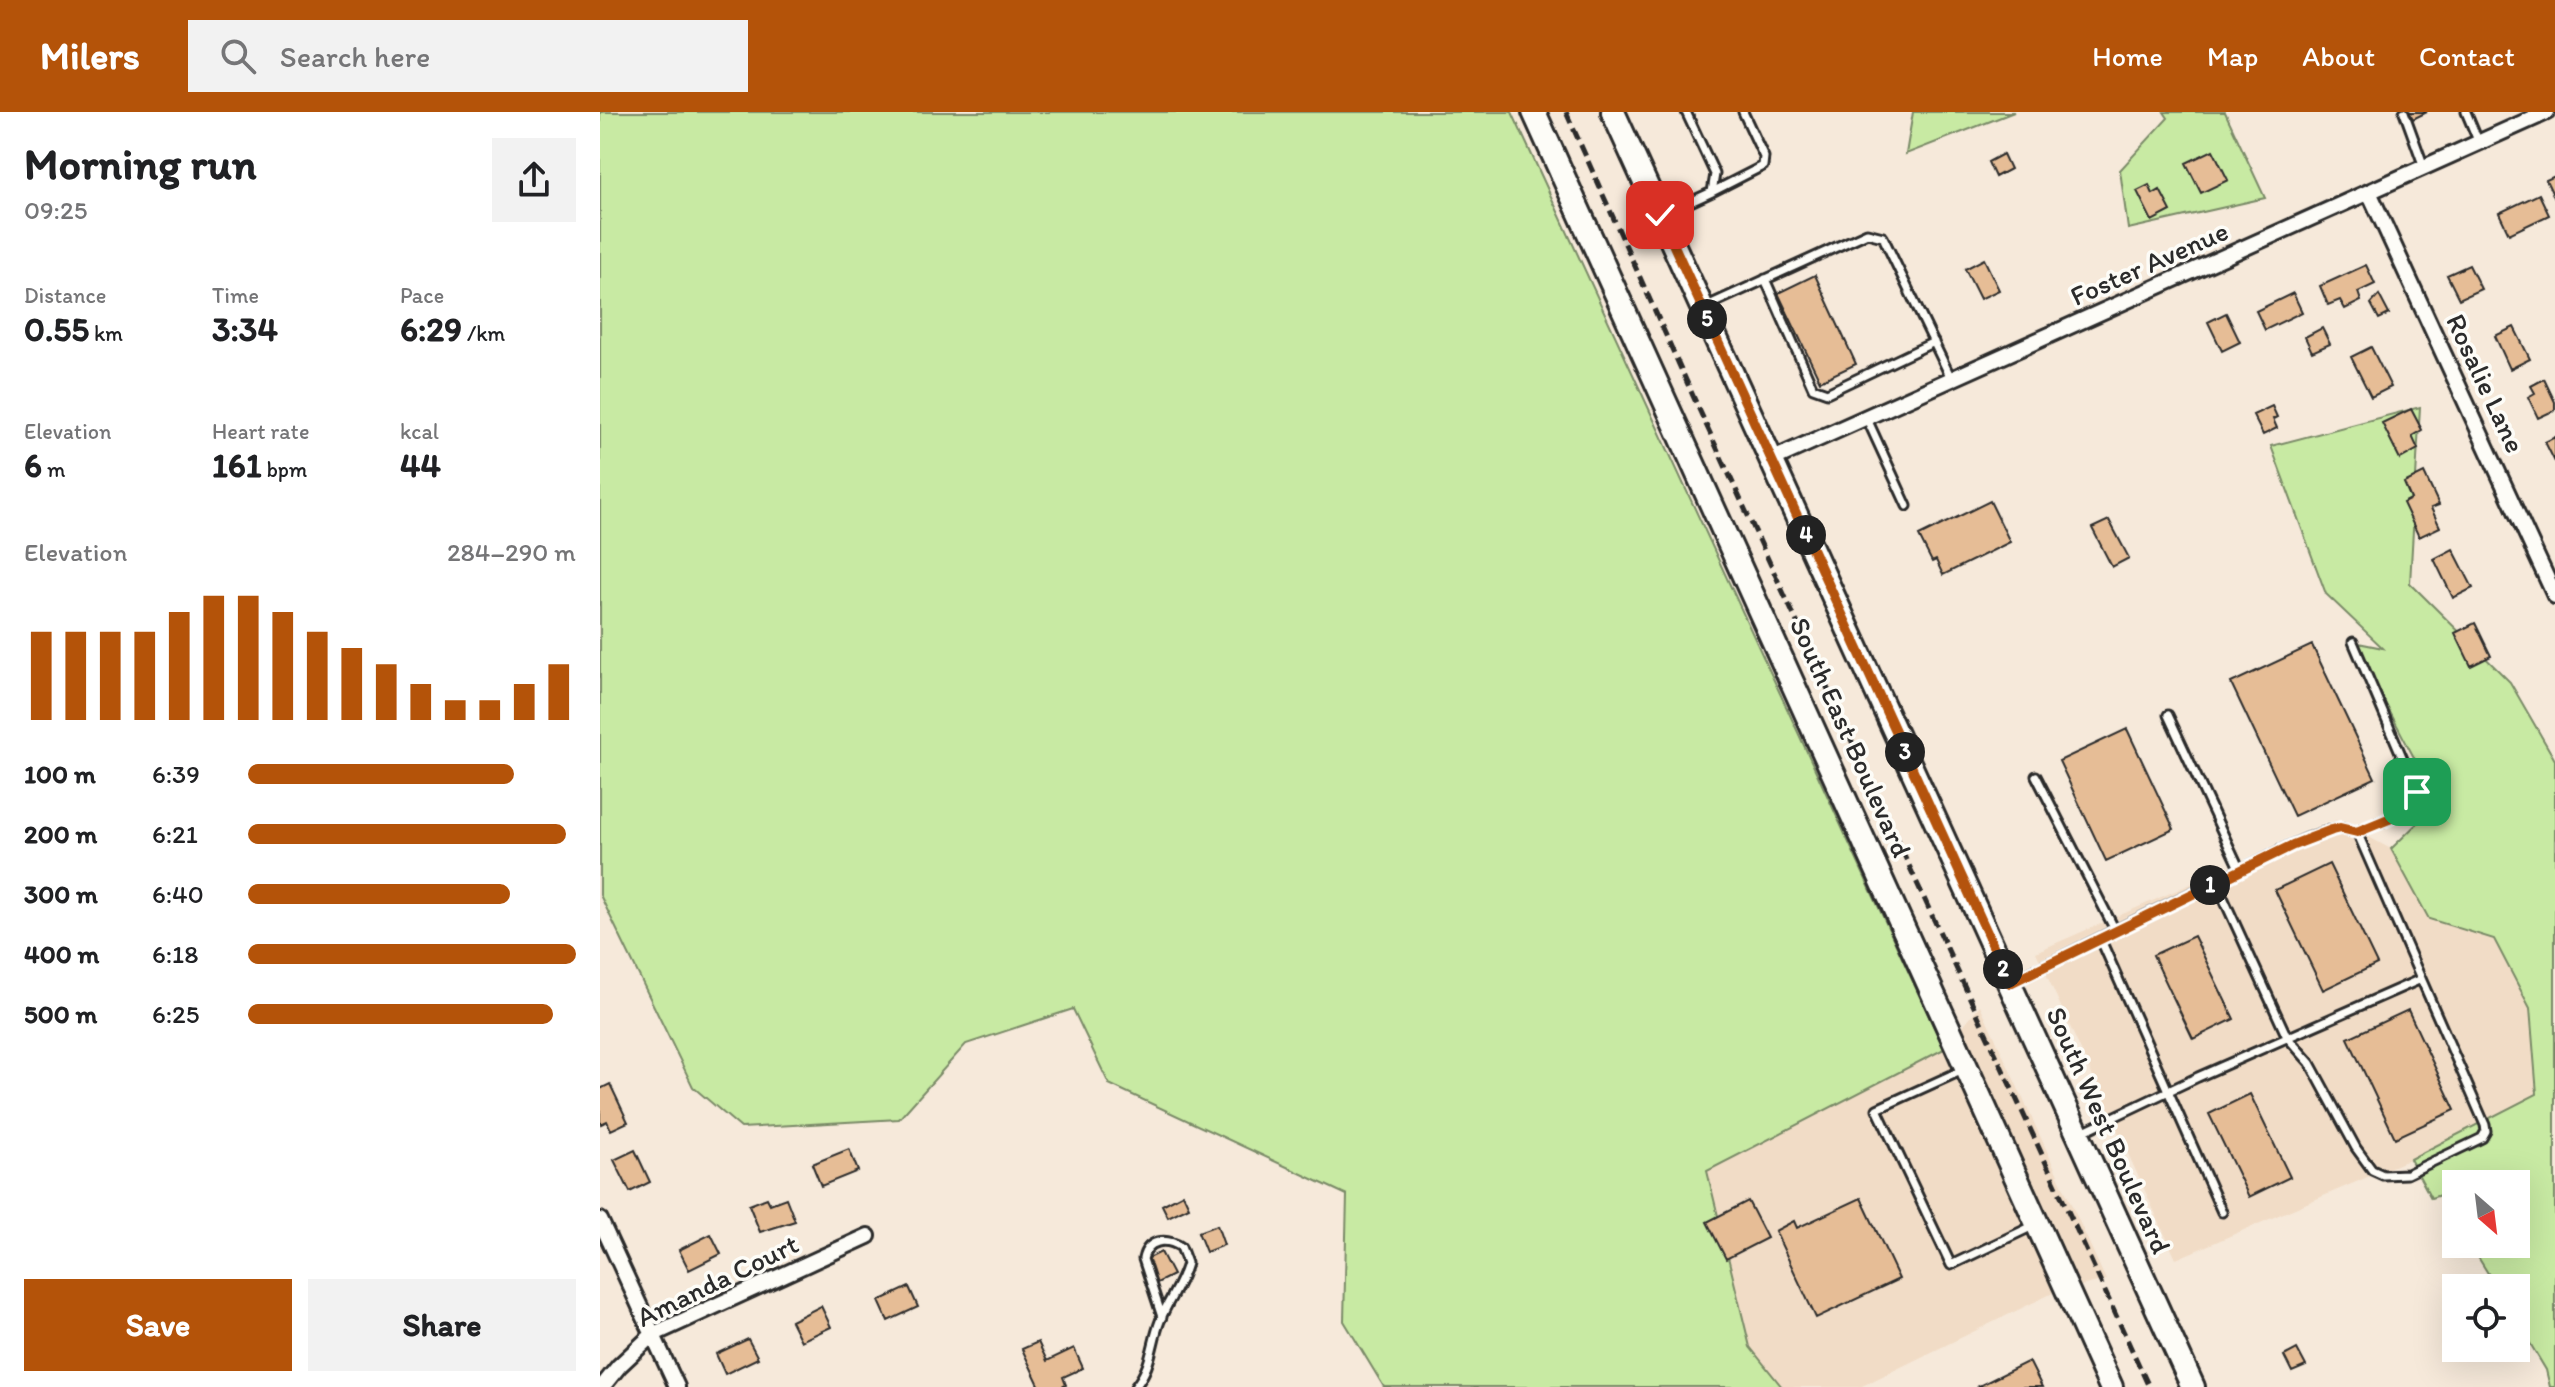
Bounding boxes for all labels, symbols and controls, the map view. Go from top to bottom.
search box [188,20,748,92]
text: Milers [40,33,140,79]
icon: search [216,34,260,78]
text: Search here [280,38,430,75]
text: Home [2092,39,2163,73]
text: Map [2207,39,2258,73]
text: About [2302,39,2375,73]
text: Contact [2419,39,2515,73]
text: Morning run [24,137,257,190]
button: share [492,138,576,222]
pin [1626,181,1694,249]
icon: check [1638,193,1682,237]
text: 09:25 [24,194,87,226]
street label: Foster Avenue [2065,213,2233,313]
text: Distance [24,282,106,309]
text: Time [212,282,259,309]
text: Pace [400,282,444,309]
pin: 5 [1687,299,1727,339]
text: 5 [1701,305,1713,332]
street label: Rosalie Lane [2439,308,2533,458]
text: 0.55 [24,309,89,350]
text: 3:34 [212,309,278,350]
text: 6:29 [400,309,462,350]
text: km [89,320,123,347]
text: /km [462,320,505,347]
text: Elevation [24,418,111,445]
text: Heart rate [212,418,309,445]
text: kcal [400,418,439,445]
text: 6 [24,445,42,486]
text: 161 [212,445,262,486]
text: 44 [400,445,441,486]
text: m [42,456,65,483]
text: bpm [262,456,307,483]
pin: 4 [1786,515,1826,555]
text: 4 [1799,521,1813,548]
text: Elevation [24,536,127,568]
text: 284–290 m [447,536,576,568]
street label: South East Boulevard [1783,612,1919,862]
pin: 3 [1885,732,1925,772]
text: 3 [1899,738,1911,765]
text: 100 m [24,758,96,790]
text: 6:39 [152,758,200,790]
pin [2383,758,2451,826]
icon: arrive [2395,770,2439,814]
text: 200 m [24,818,97,850]
text: 6:21 [152,818,198,850]
pin: 1 [2190,865,2230,905]
text: 1 [2205,871,2215,898]
text: 300 m [24,878,98,910]
text: 6:40 [152,878,204,910]
text: 400 m [24,938,99,970]
text: 6:18 [152,938,198,970]
pin: 2 [1983,949,2023,989]
text: 2 [1997,955,2009,982]
text: 500 m [24,998,97,1030]
text: 6:25 [152,998,199,1030]
street label: South West Boulevard [2039,1001,2179,1259]
north arrow [2442,1170,2530,1258]
map controls [2442,1170,2530,1362]
street label: Amanda Court [631,1226,803,1334]
button: locate [2442,1274,2530,1362]
button: Save [24,1279,292,1371]
button: Share [308,1279,576,1371]

